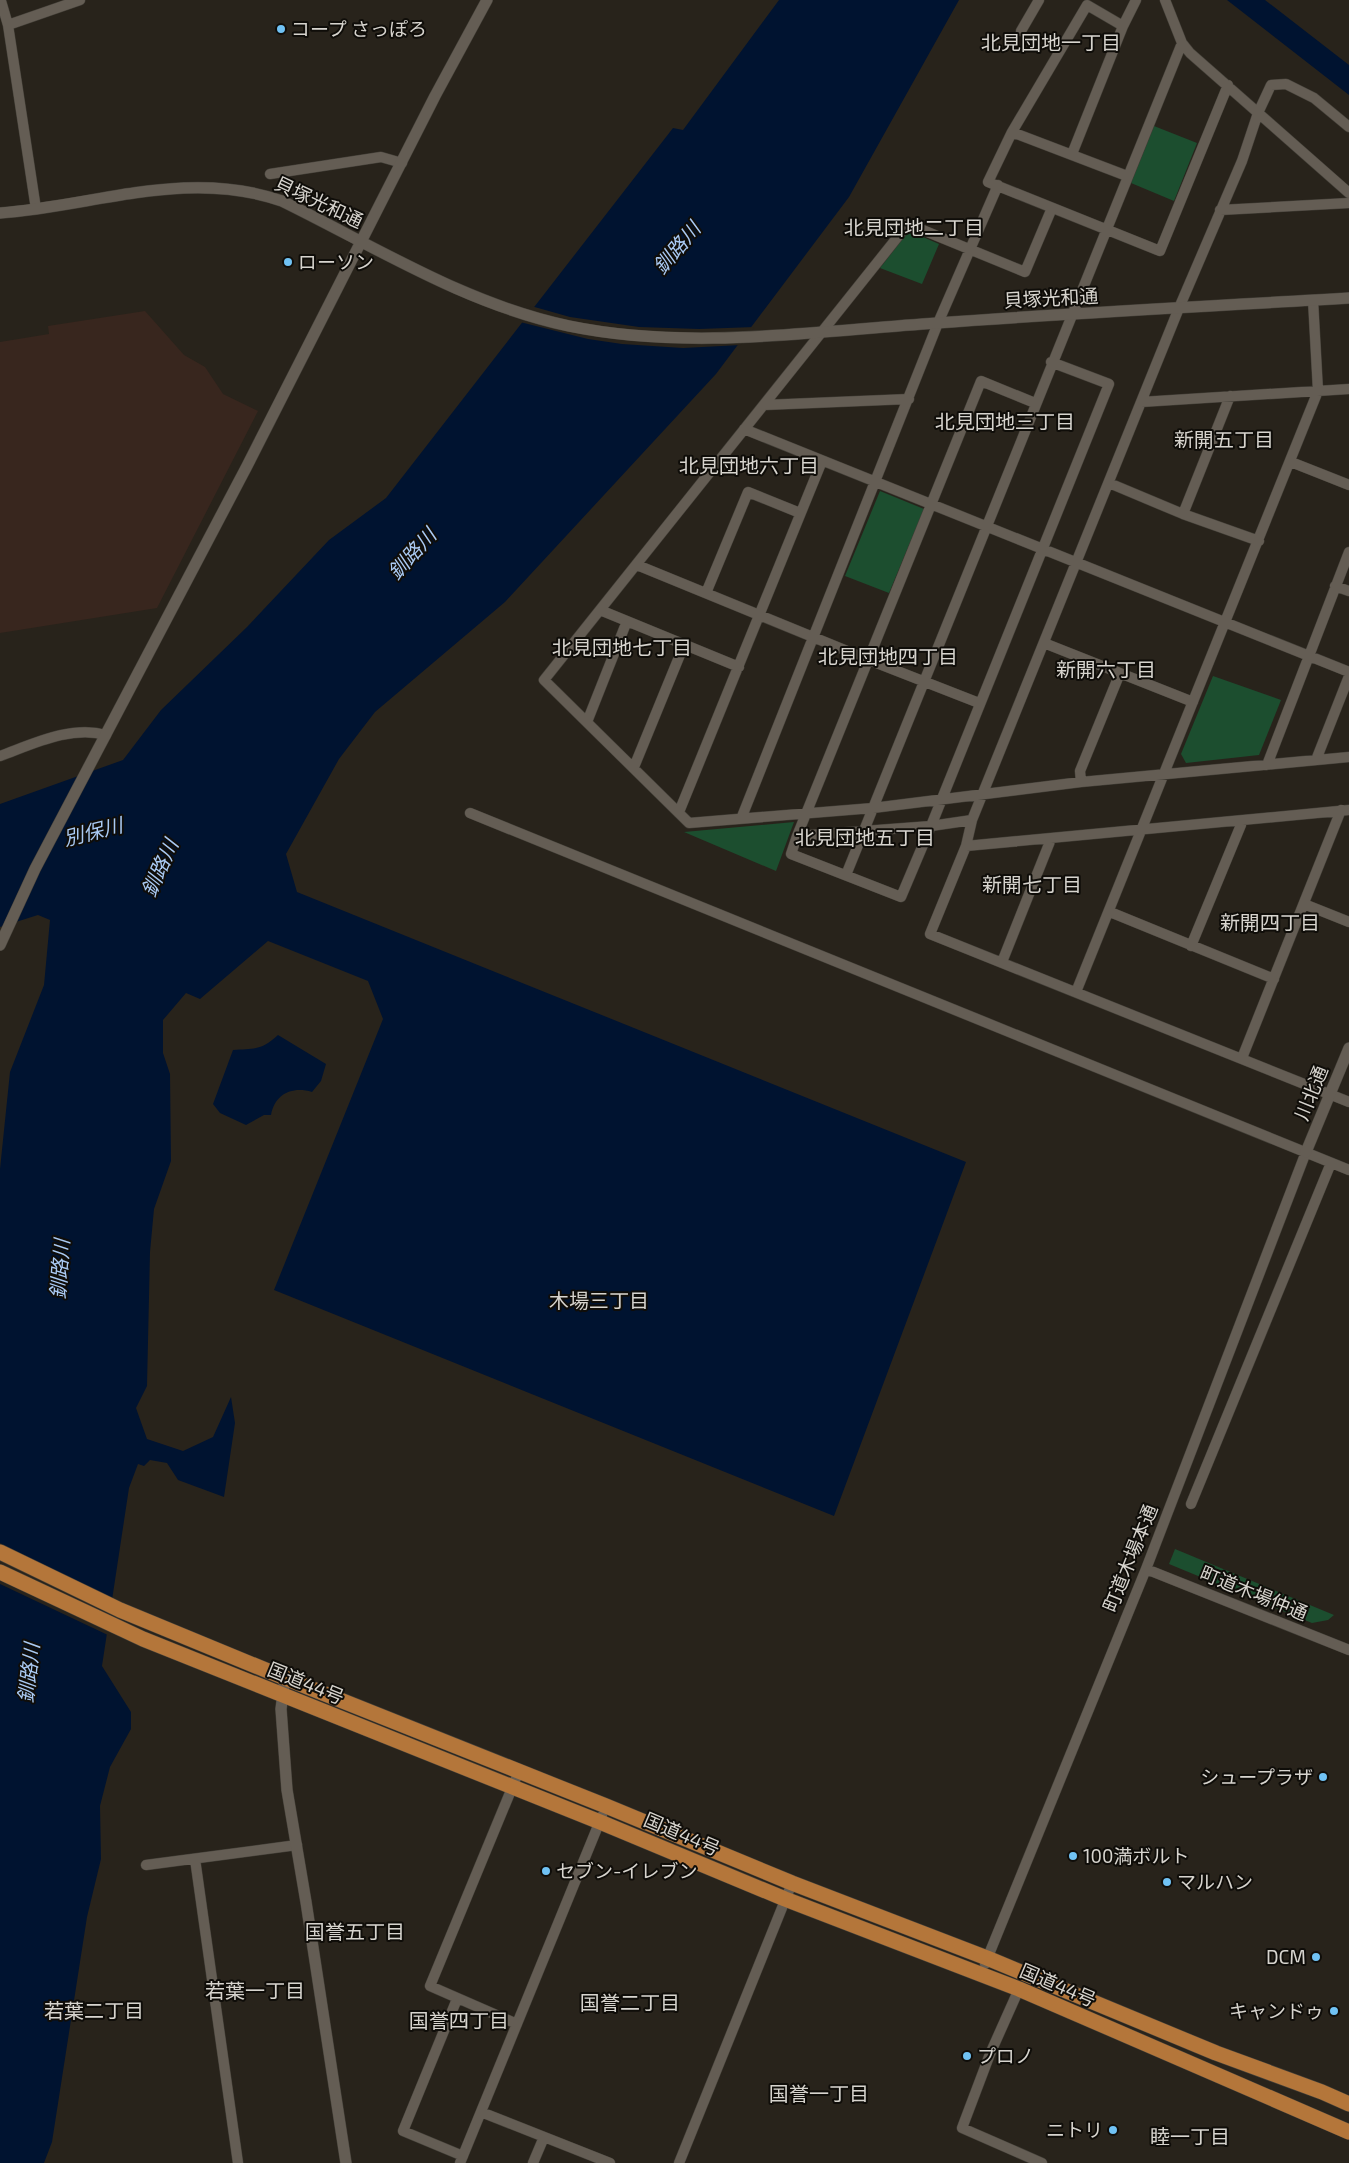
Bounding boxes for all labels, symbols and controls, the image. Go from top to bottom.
place label: コープ さっぽろ [291,17,427,40]
marker: コープ さっぽろ [275,23,287,35]
district label: 北見団地一丁目 [981,30,1121,54]
street label: 貝塚光和通 [271,171,367,232]
water label: 釧路川 [648,215,706,278]
district label: 北見団地二丁目 [844,215,984,239]
place label: ローソン [298,250,374,273]
marker: ローソン [282,256,294,268]
street label: 貝塚光和通 [1003,284,1099,311]
district label: 北見団地三丁目 [935,409,1075,433]
district label: 新開五丁目 [1174,427,1274,451]
district label: 北見団地六丁目 [679,453,819,477]
water label: 釧路川 [382,522,442,584]
district label: 北見団地七丁目 [552,635,692,659]
district label: 北見団地四丁目 [818,644,958,668]
district label: 新開六丁目 [1056,657,1156,681]
water label: 別保川 [61,812,127,850]
district label: 北見団地五丁目 [795,825,935,849]
water label: 釧路川 [136,833,183,900]
district label: 新開七丁目 [982,872,1082,896]
district label: 新開四丁目 [1220,910,1320,934]
street label: 川北通 [1289,1062,1332,1124]
water label: 釧路川 [45,1236,73,1300]
district label: 木場三丁目 [549,1288,649,1312]
street label: 町道木場本通 [1098,1501,1162,1615]
street label: 町道木場仲通 [1197,1561,1311,1625]
water label: 釧路川 [13,1640,43,1704]
street label: 国道44号 [265,1657,348,1708]
place label: シュープラザ [1200,1765,1313,1788]
marker: シュープラザ [1317,1771,1329,1783]
street label: 国道44号 [641,1807,724,1860]
place label: 100満ボルト [1083,1844,1189,1867]
marker: 100満ボルト [1067,1850,1079,1862]
place label: セブン-イレブン [556,1859,698,1882]
marker: セブン-イレブン [540,1865,552,1877]
place label: マルハン [1177,1870,1253,1893]
marker: マルハン [1161,1876,1173,1888]
district label: 国誉五丁目 [305,1919,405,1943]
place label: DCM [1266,1945,1306,1968]
marker: DCM [1310,1951,1322,1963]
street label: 国道44号 [1017,1958,1100,2011]
district label: 若葉一丁目 [205,1978,305,2002]
district label: 国誉二丁目 [580,1990,680,2014]
district label: 若葉二丁目 [44,1998,144,2022]
place label: キャンドゥ [1229,1999,1324,2022]
marker: キャンドゥ [1328,2005,1340,2017]
district label: 国誉四丁目 [409,2008,509,2032]
place label: プロノ [977,2044,1034,2067]
marker: プロノ [961,2050,973,2062]
district label: 国誉一丁目 [769,2081,869,2105]
place label: ニトリ [1046,2118,1103,2141]
marker: ニトリ [1107,2124,1119,2136]
district label: 睦一丁目 [1150,2124,1230,2148]

